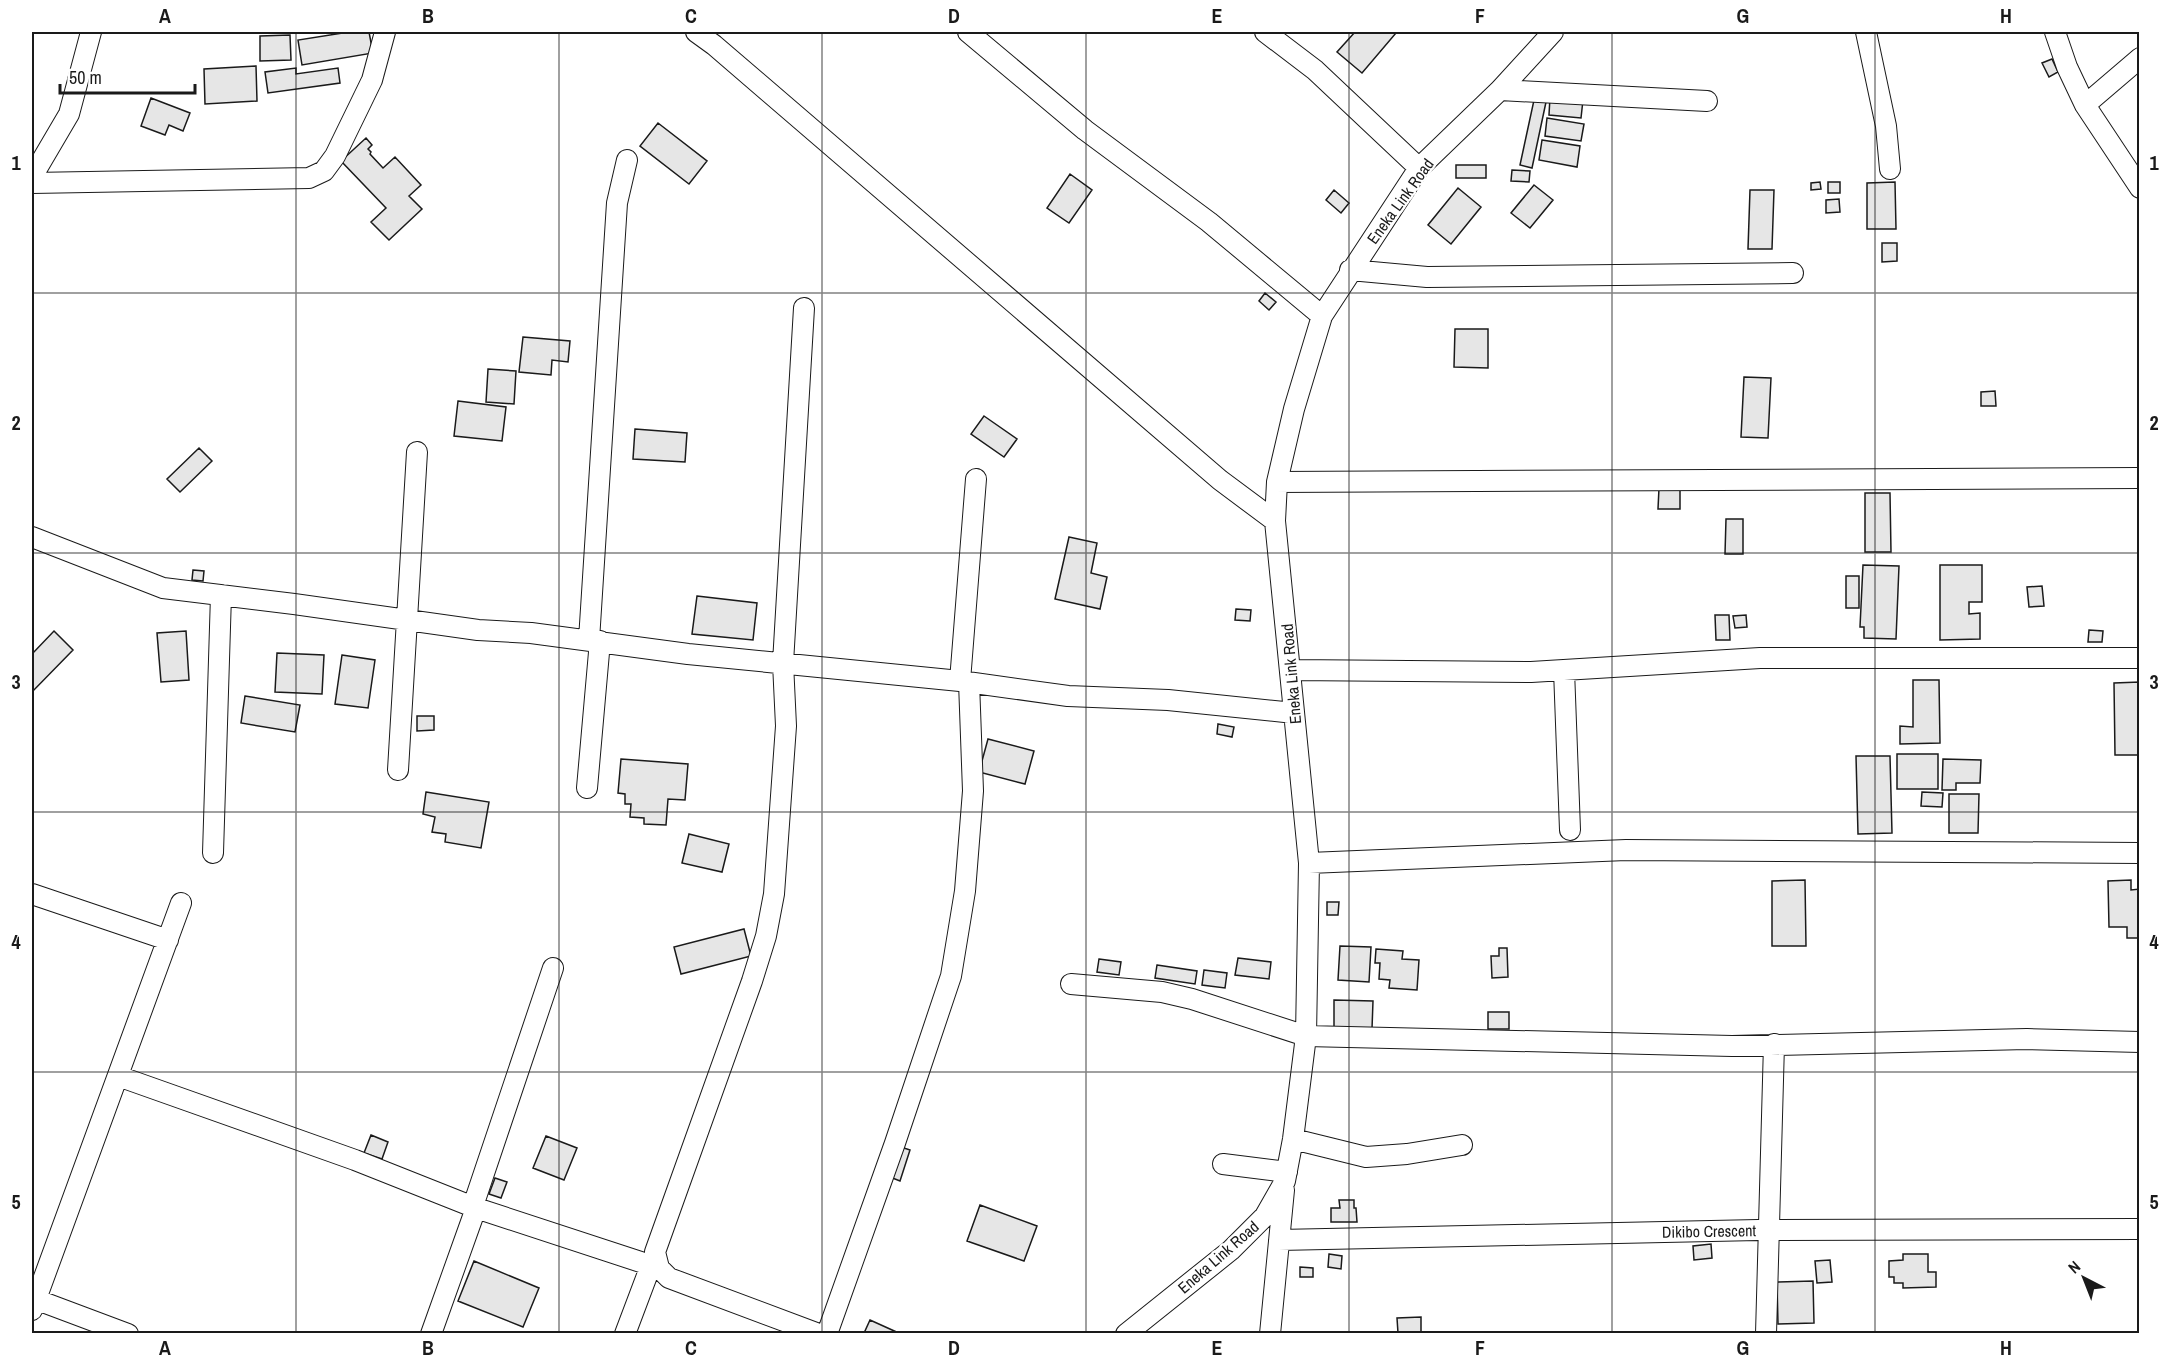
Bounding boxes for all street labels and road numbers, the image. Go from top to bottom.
street label: Eneka Link Road [1362,154,1438,248]
street label: Eneka Link Road [1276,623,1306,725]
street label: Eneka Link Road [1173,1216,1263,1298]
street label: Dikibo Crescent [1662,1219,1757,1243]

